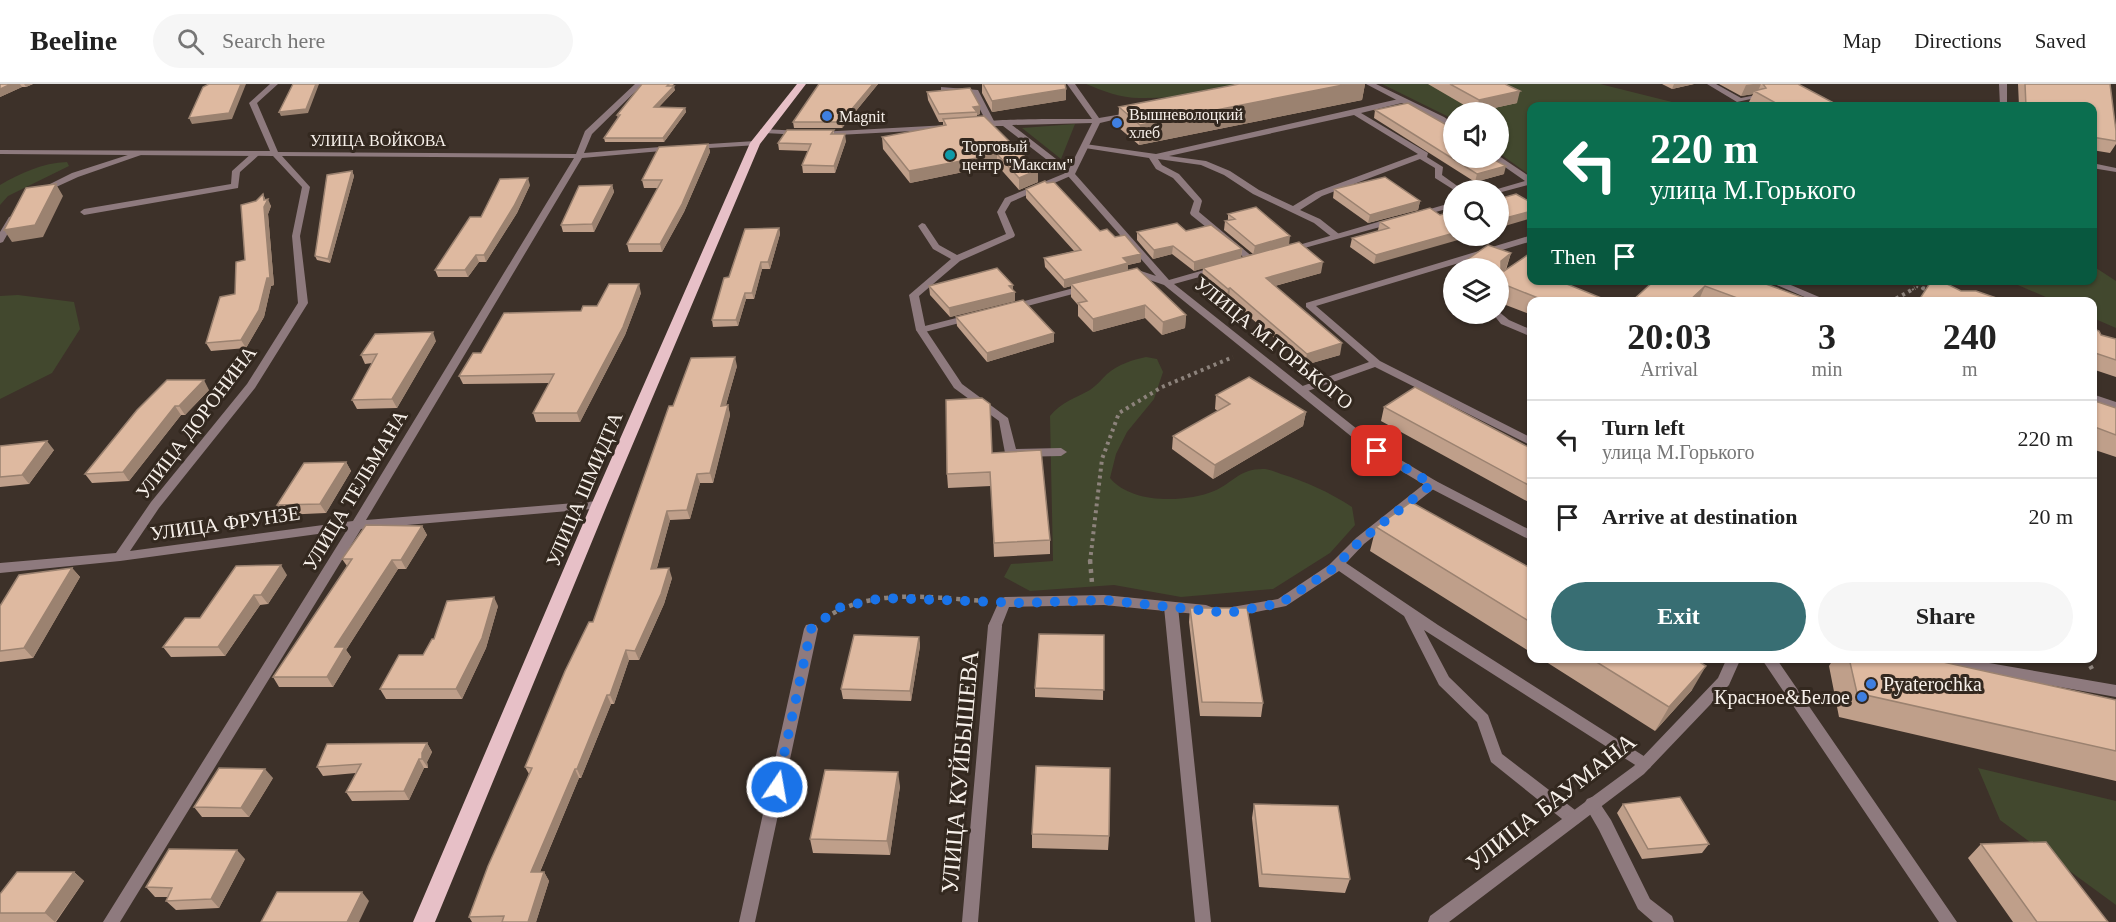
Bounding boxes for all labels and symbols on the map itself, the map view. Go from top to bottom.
place label: Вышневолоцкий хлеб [1129,106,1244,141]
place label: Magnit [839,108,886,126]
marker: Magnit [820,109,834,123]
marker: Вышневолоцкий хлеб [1110,116,1124,130]
street label: УЛИЦА ВОЙКОВА [310,131,446,150]
place label: Торговый центр "Максим" [962,138,1073,174]
marker: Торговый центр "Максим" [943,148,957,162]
street label: УЛИЦА М.ГОРЬКОГО [1190,272,1358,414]
street label: УЛИЦА ДОРОНИНА [131,341,262,503]
street label: УЛИЦА ТЕЛЬМАНА [298,405,413,575]
street label: УЛИЦА ШМИДТА [542,408,628,570]
pin [1351,425,1402,476]
street label: УЛИЦА ФРУНЗЕ [149,502,301,545]
street label: УЛИЦА КУЙБЫШЕВА [936,649,984,895]
place label: Pyaterochka [1883,673,1982,696]
marker: Pyaterochka [1864,677,1878,691]
place label: Красное&Белое [1714,686,1850,709]
marker: Красное&Белое [1855,690,1869,704]
street label: УЛИЦА БАУМАНА [1461,727,1641,876]
position arrow [745,755,809,819]

